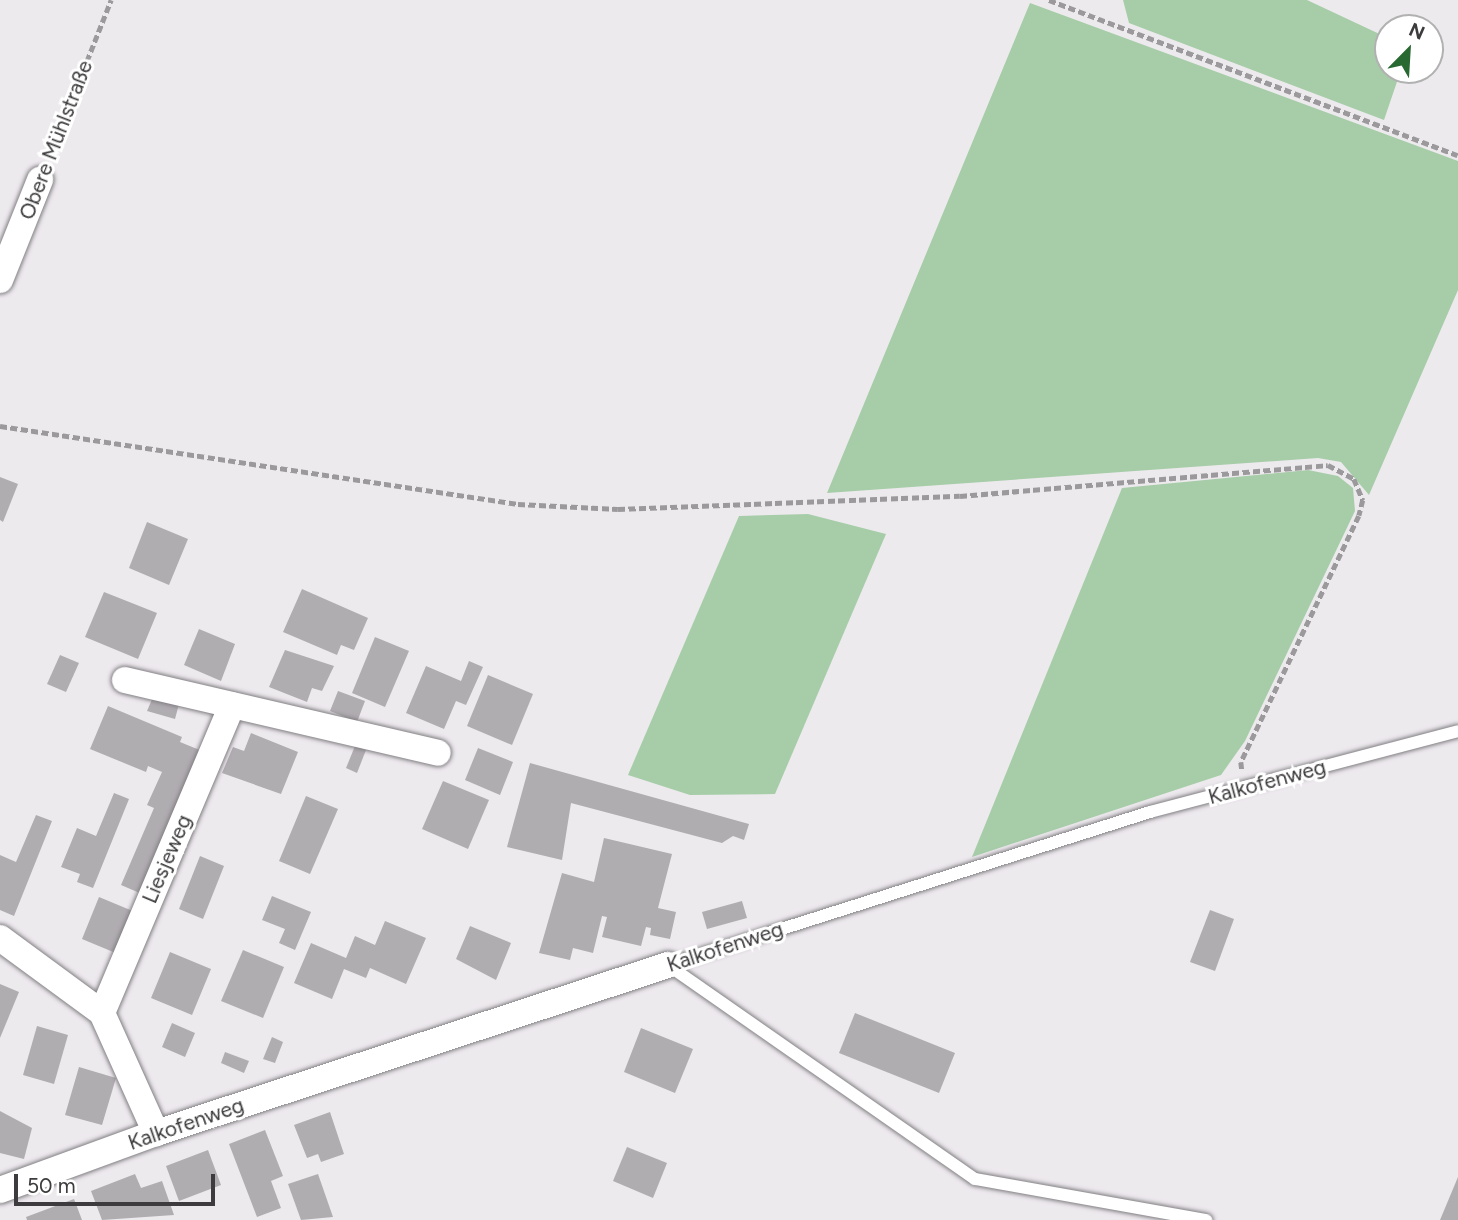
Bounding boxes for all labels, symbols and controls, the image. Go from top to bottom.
north arrow [1374,14,1444,84]
text: N [1406,18,1428,45]
street label: Obere Mühlstraße [14,57,98,223]
street label: Kalkofenweg [1205,754,1329,810]
street label: Liesjeweg [137,811,197,907]
street label: Kalkofenweg [664,916,786,978]
street label: Kalkofenweg [125,1092,247,1156]
scale bar [18,1160,219,1204]
text: 50 m [27,1173,76,1198]

